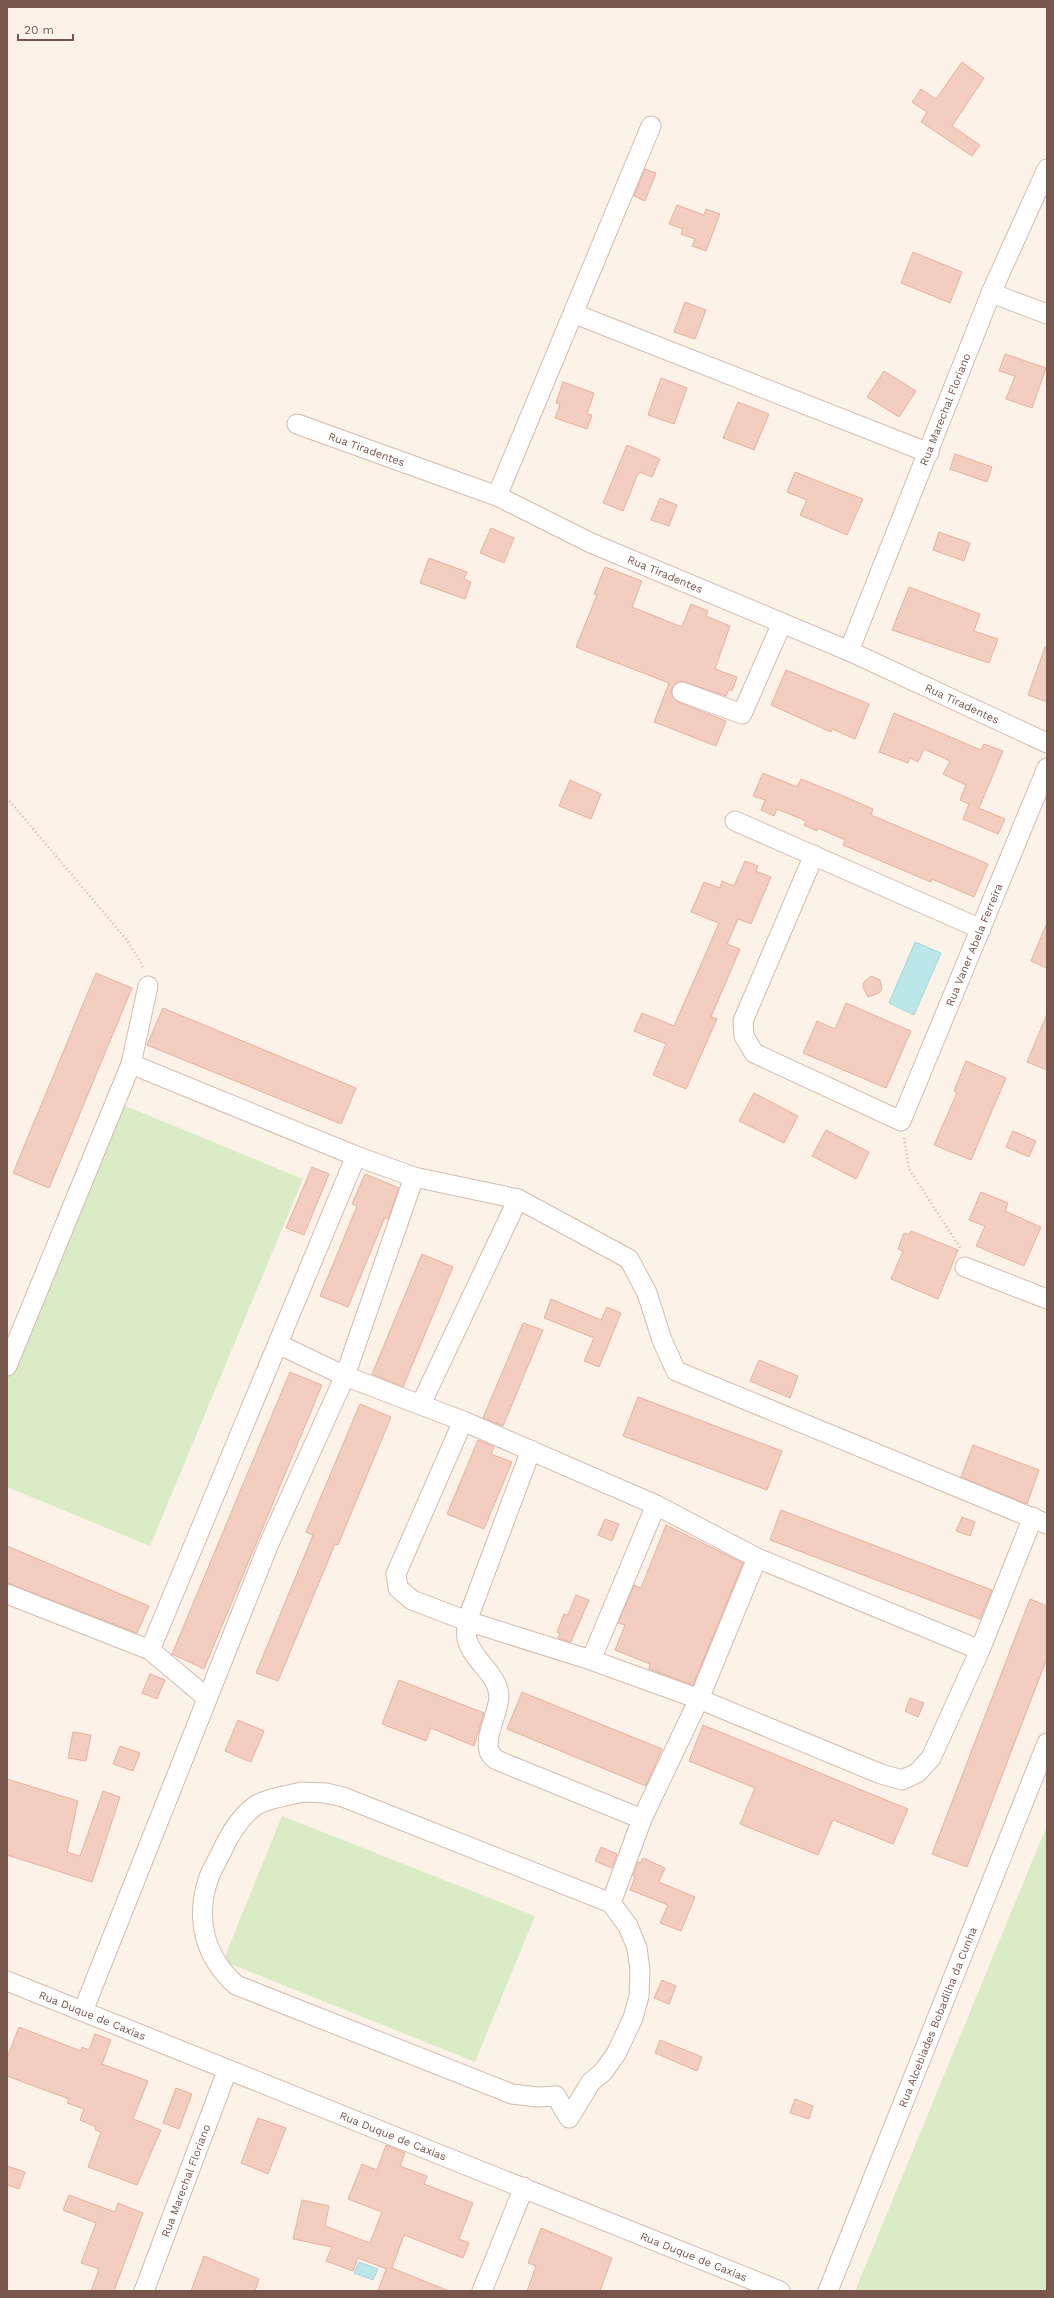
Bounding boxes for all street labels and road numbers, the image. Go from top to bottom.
street label: Rua Marechal Floriano [917,351,973,468]
street label: Rua Tiradentes [327,430,407,469]
street label: Rua Tiradentes [625,553,705,596]
street label: Rua Tiradentes [923,681,1001,727]
street label: Rua Vaner Abela Ferreira [943,882,1006,1008]
street label: Rua Alcebiades Bobadilha da Cunha [896,1925,980,2109]
street label: Rua Duque de Caxias [37,1988,148,2043]
street label: Rua Duque de Caxias [338,2109,448,2164]
street label: Rua Marechal Floriano [159,2122,213,2239]
street label: Rua Duque de Caxias [638,2230,749,2284]

